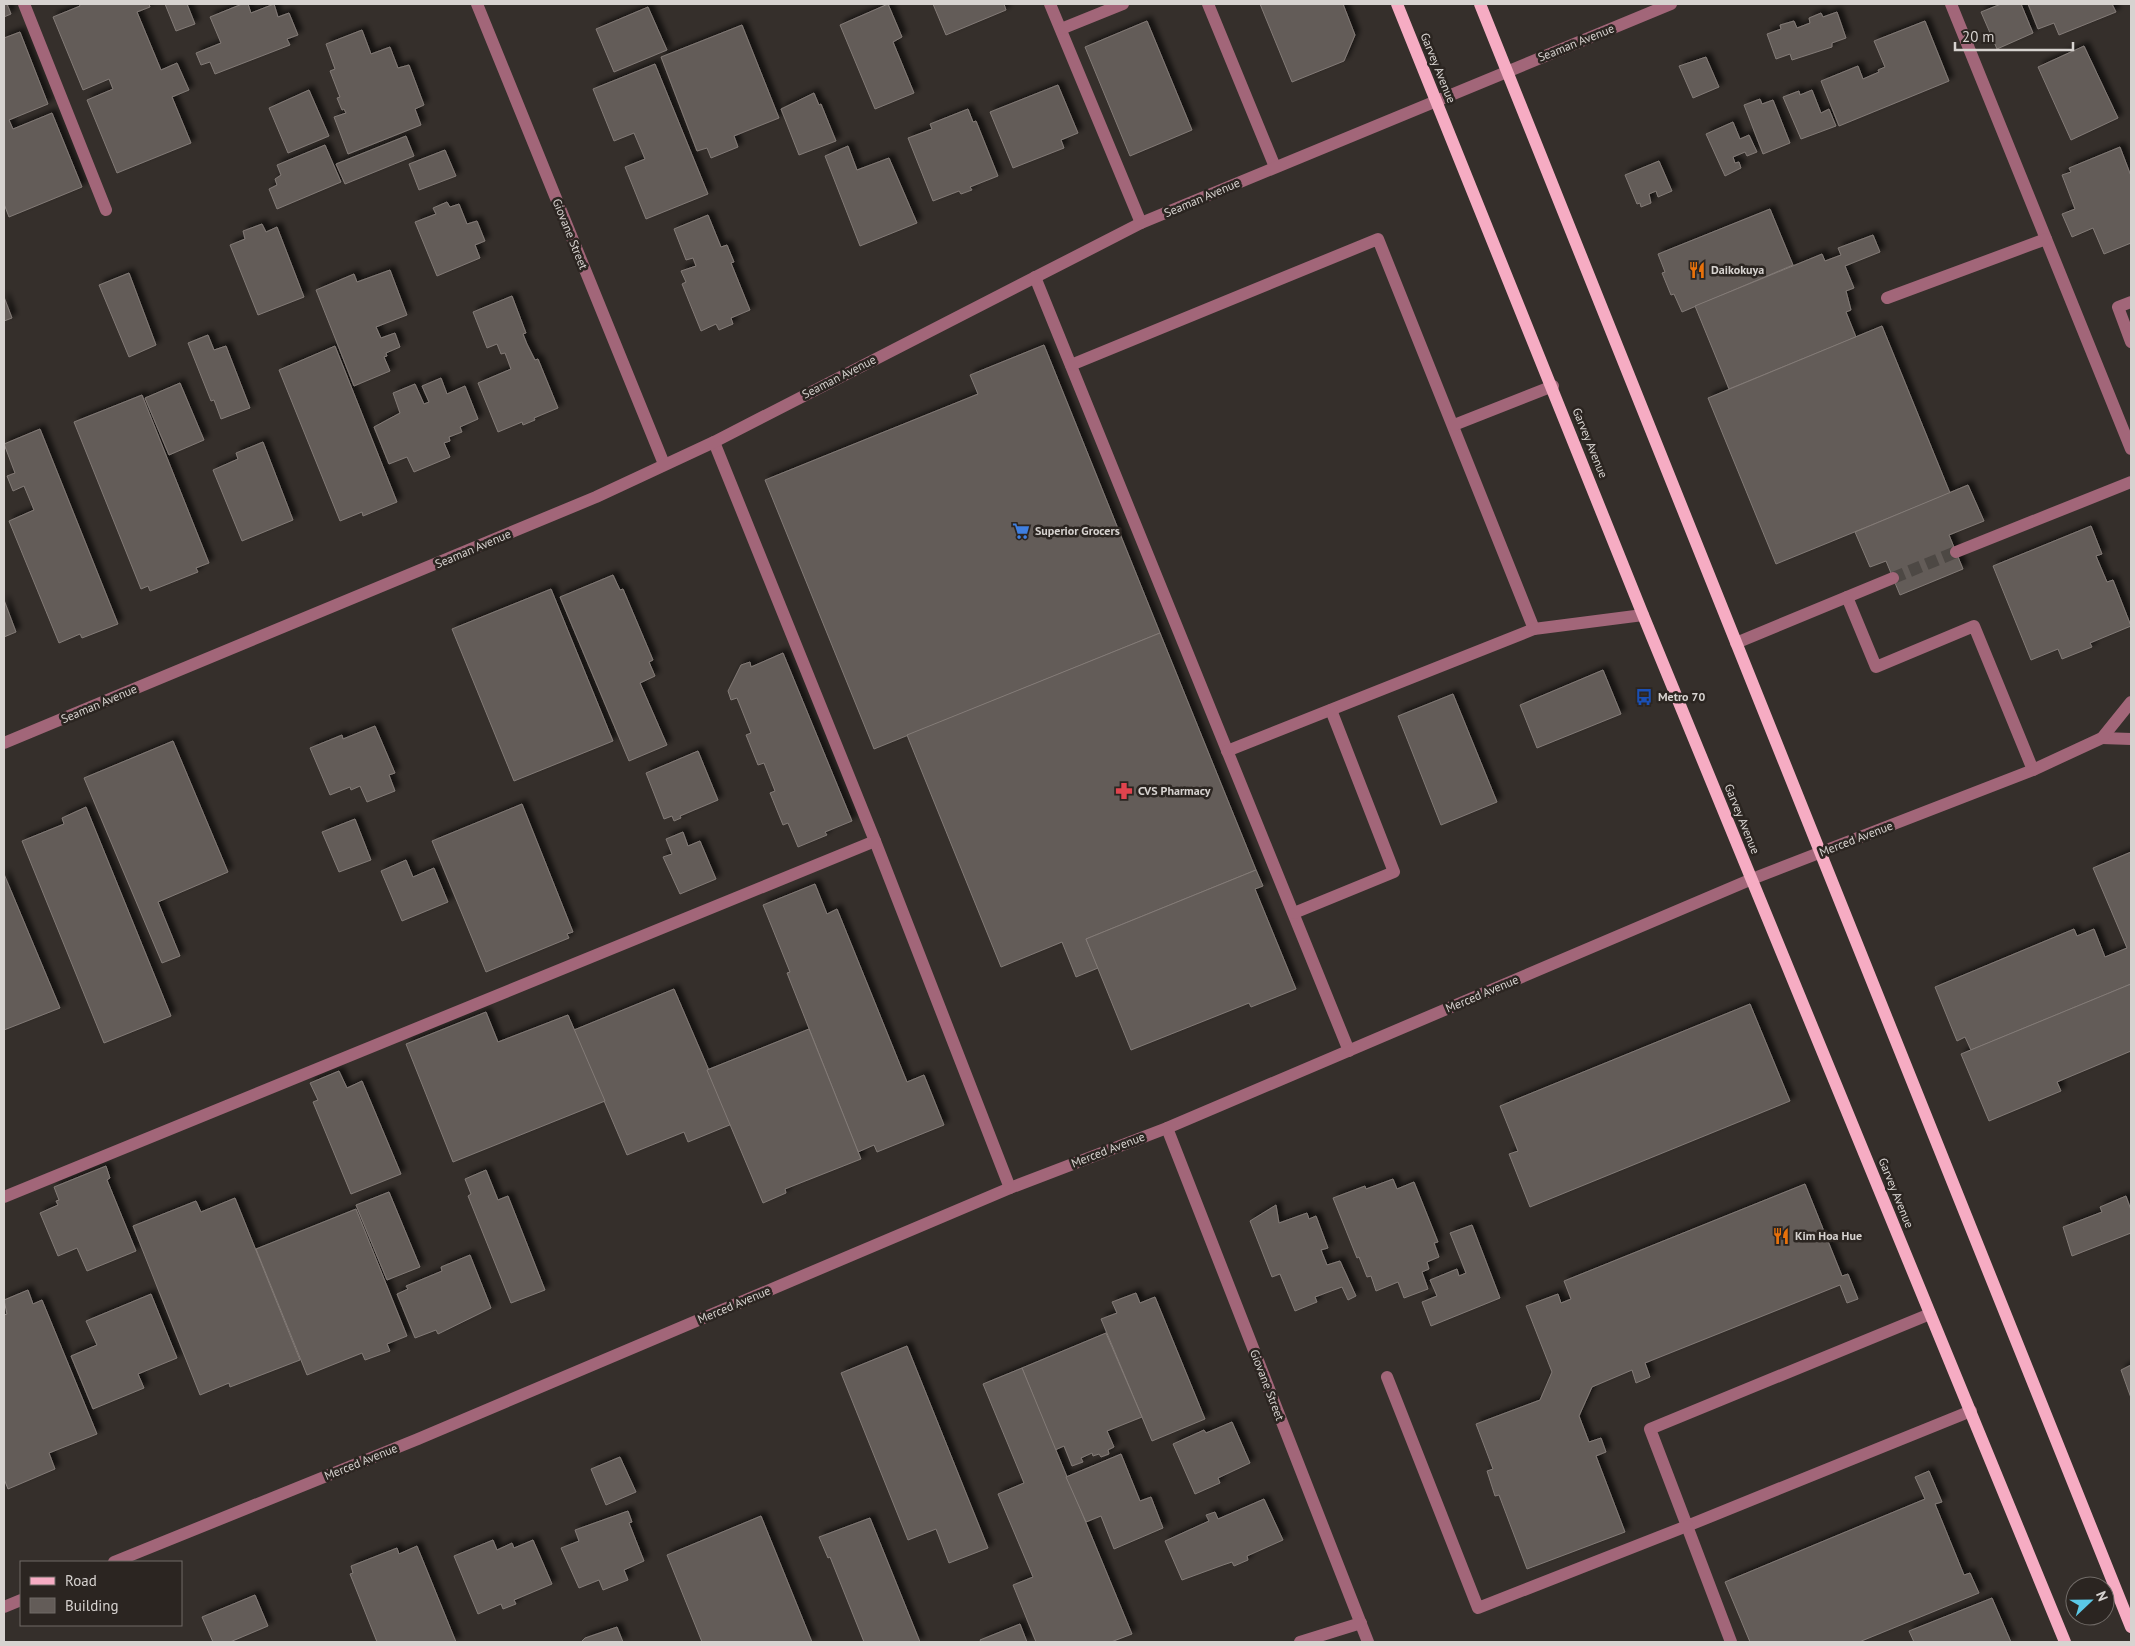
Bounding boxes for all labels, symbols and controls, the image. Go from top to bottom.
street label: Seaman Avenue [1535,20,1616,65]
scale bar [1955,20,2072,52]
text: 20 m [1962,27,1995,46]
street label: Garvey Avenue [1418,31,1459,105]
street label: Seaman Avenue [1162,175,1242,220]
street label: Giovane Street [549,196,591,271]
restaurant icon: Daikokuya [1687,260,1707,280]
place label: Daikokuya [1711,262,1764,277]
street label: Seaman Avenue [799,351,878,402]
street label: Garvey Avenue [1570,406,1611,480]
supermarket icon: Superior Grocers [1011,521,1031,541]
place label: Superior Grocers [1035,523,1120,538]
street label: Seaman Avenue [433,526,513,571]
street label: Seaman Avenue [59,681,139,726]
bus stop icon: Metro 70 [1634,687,1654,707]
place label: Metro 70 [1658,689,1705,704]
pharmacy icon: CVS Pharmacy [1114,781,1134,801]
street label: Garvey Avenue [1722,782,1763,856]
place label: CVS Pharmacy [1138,783,1211,798]
street label: Merced Avenue [1817,818,1895,859]
street label: Merced Avenue [1443,971,1520,1016]
street label: Merced Avenue [1069,1129,1147,1170]
street label: Garvey Avenue [1876,1156,1917,1230]
restaurant icon: Kim Hoa Hue [1771,1226,1791,1246]
place label: Kim Hoa Hue [1795,1228,1862,1243]
street label: Merced Avenue [695,1282,772,1327]
street label: Giovane Street [1247,1347,1288,1423]
street label: Merced Avenue [322,1440,400,1483]
legend [20,1561,182,1626]
text: Road [65,1571,97,1590]
north arrow [2065,1576,2115,1626]
text: N [2092,1588,2112,1604]
text: Building [65,1596,119,1615]

